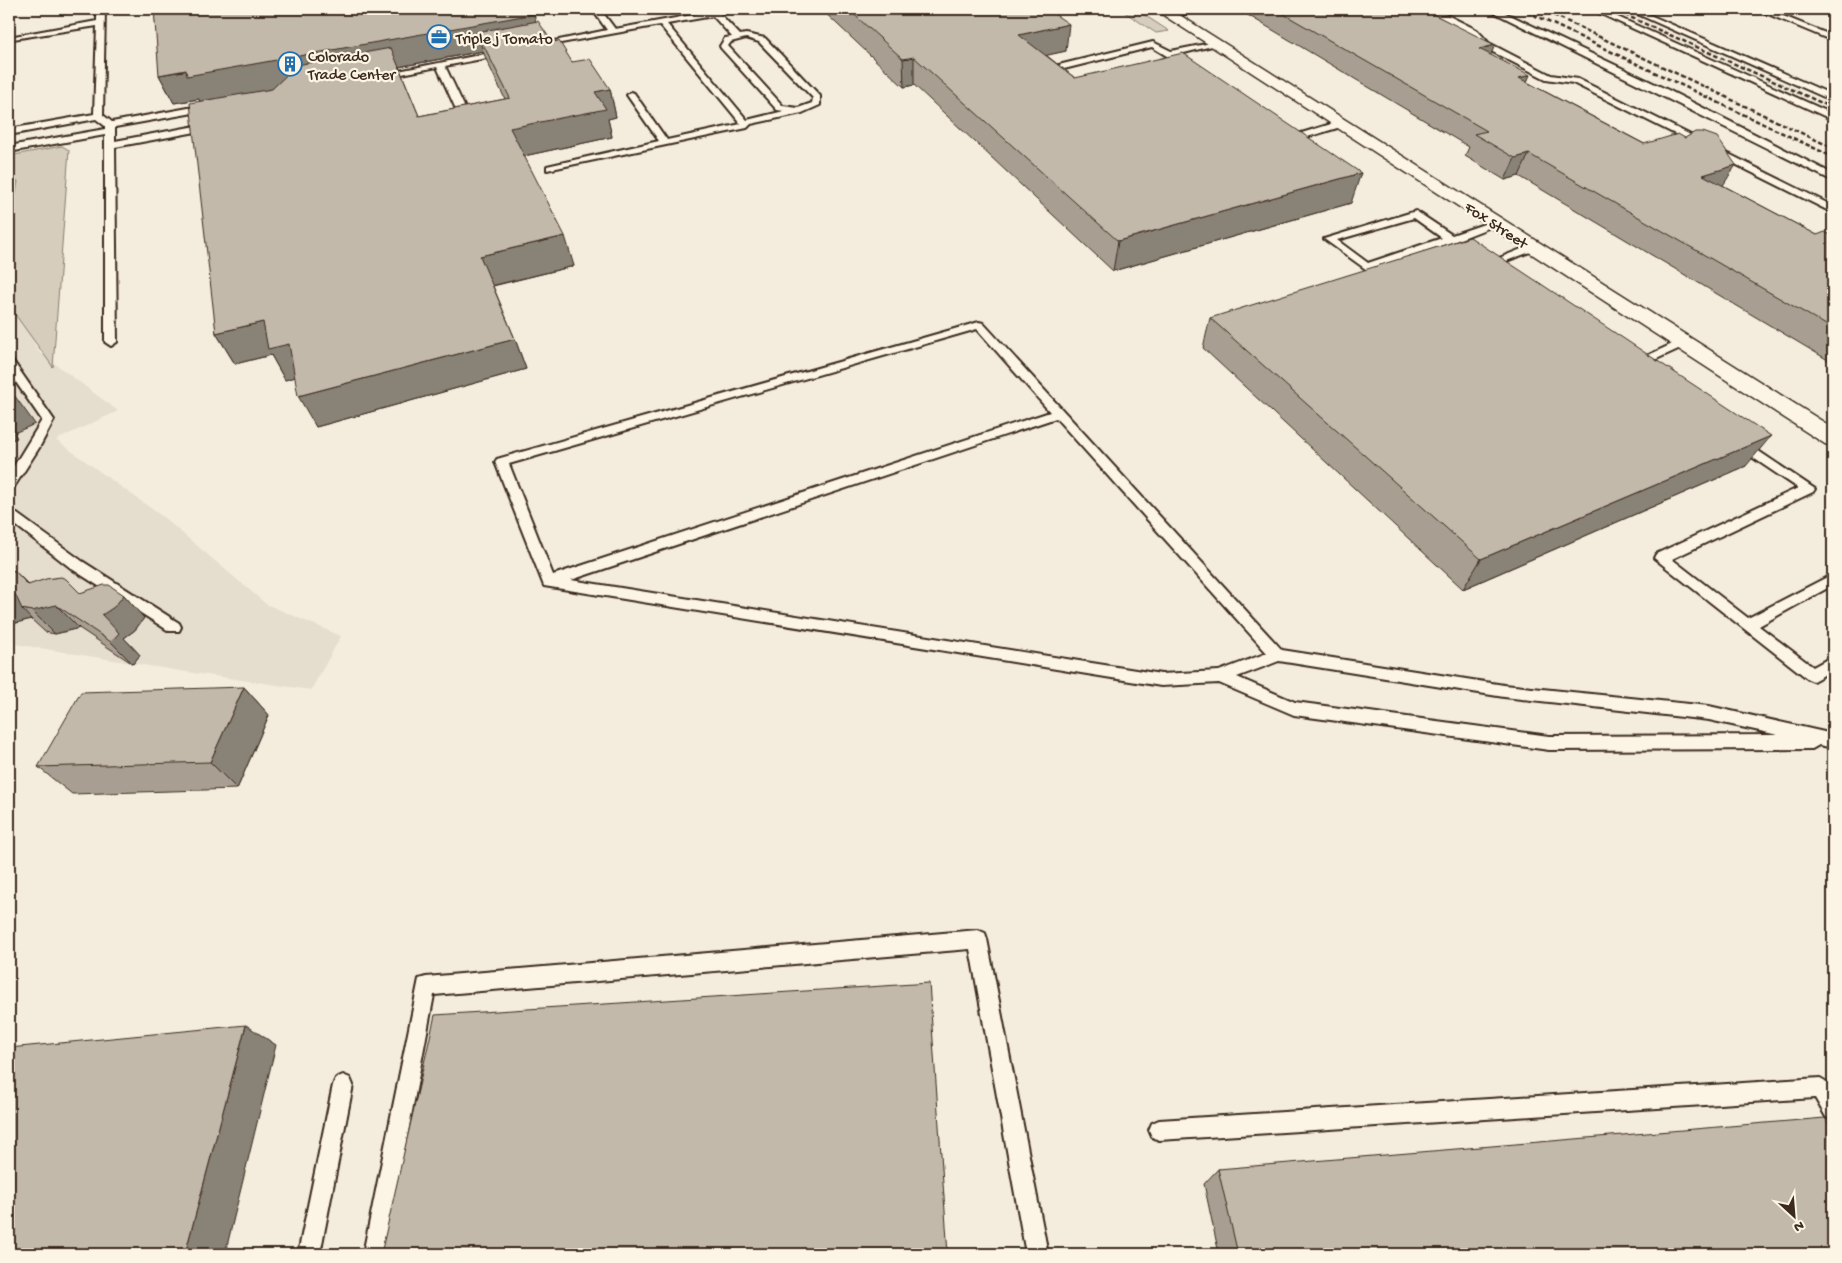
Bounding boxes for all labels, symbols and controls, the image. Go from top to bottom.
office icon: Triple j Tomato [426,24,452,50]
place label: Triple j Tomato [455,31,553,50]
place label: Colorado Trade Center [307,49,396,86]
building icon: Colorado Trade Center [277,51,303,77]
street label: Fox Street [1459,199,1531,255]
north arrow [1770,1190,1820,1240]
text: N [1791,1216,1806,1235]

